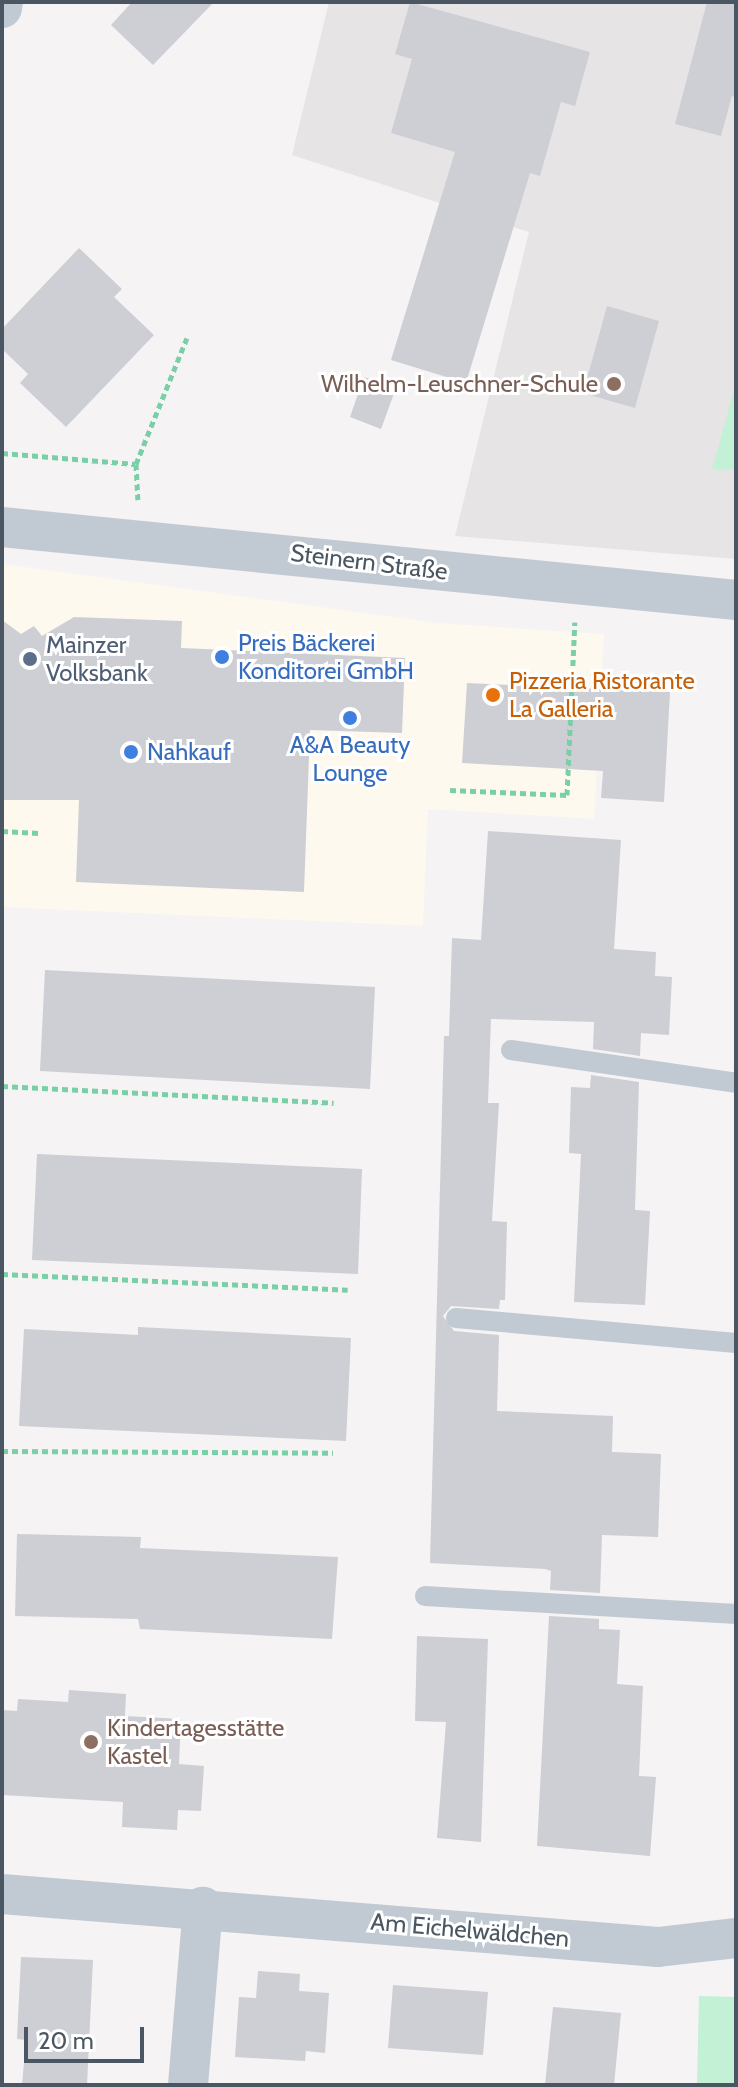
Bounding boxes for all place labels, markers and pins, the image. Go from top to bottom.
place label: Wilhelm-Leuschner-Schule [321,370,598,398]
marker: Wilhelm-Leuschner-Schule [605,375,623,393]
place label: Preis Bäckerei Konditorei GmbH [238,629,414,685]
place label: Mainzer Volksbank [46,631,148,687]
marker: Preis Bäckerei Konditorei GmbH [213,648,231,666]
marker: Mainzer Volksbank [21,650,39,668]
place label: Pizzeria Ristorante La Galleria [509,667,695,723]
marker: Pizzeria Ristorante La Galleria [484,686,502,704]
marker: A&A Beauty Lounge [341,709,359,727]
place label: A&A Beauty Lounge [290,731,410,787]
place label: Nahkauf [147,738,231,766]
marker: Nahkauf [122,743,140,761]
place label: Kindertagesstätte Kastel [107,1714,284,1770]
marker: Kindertagesstätte Kastel [82,1733,100,1751]

